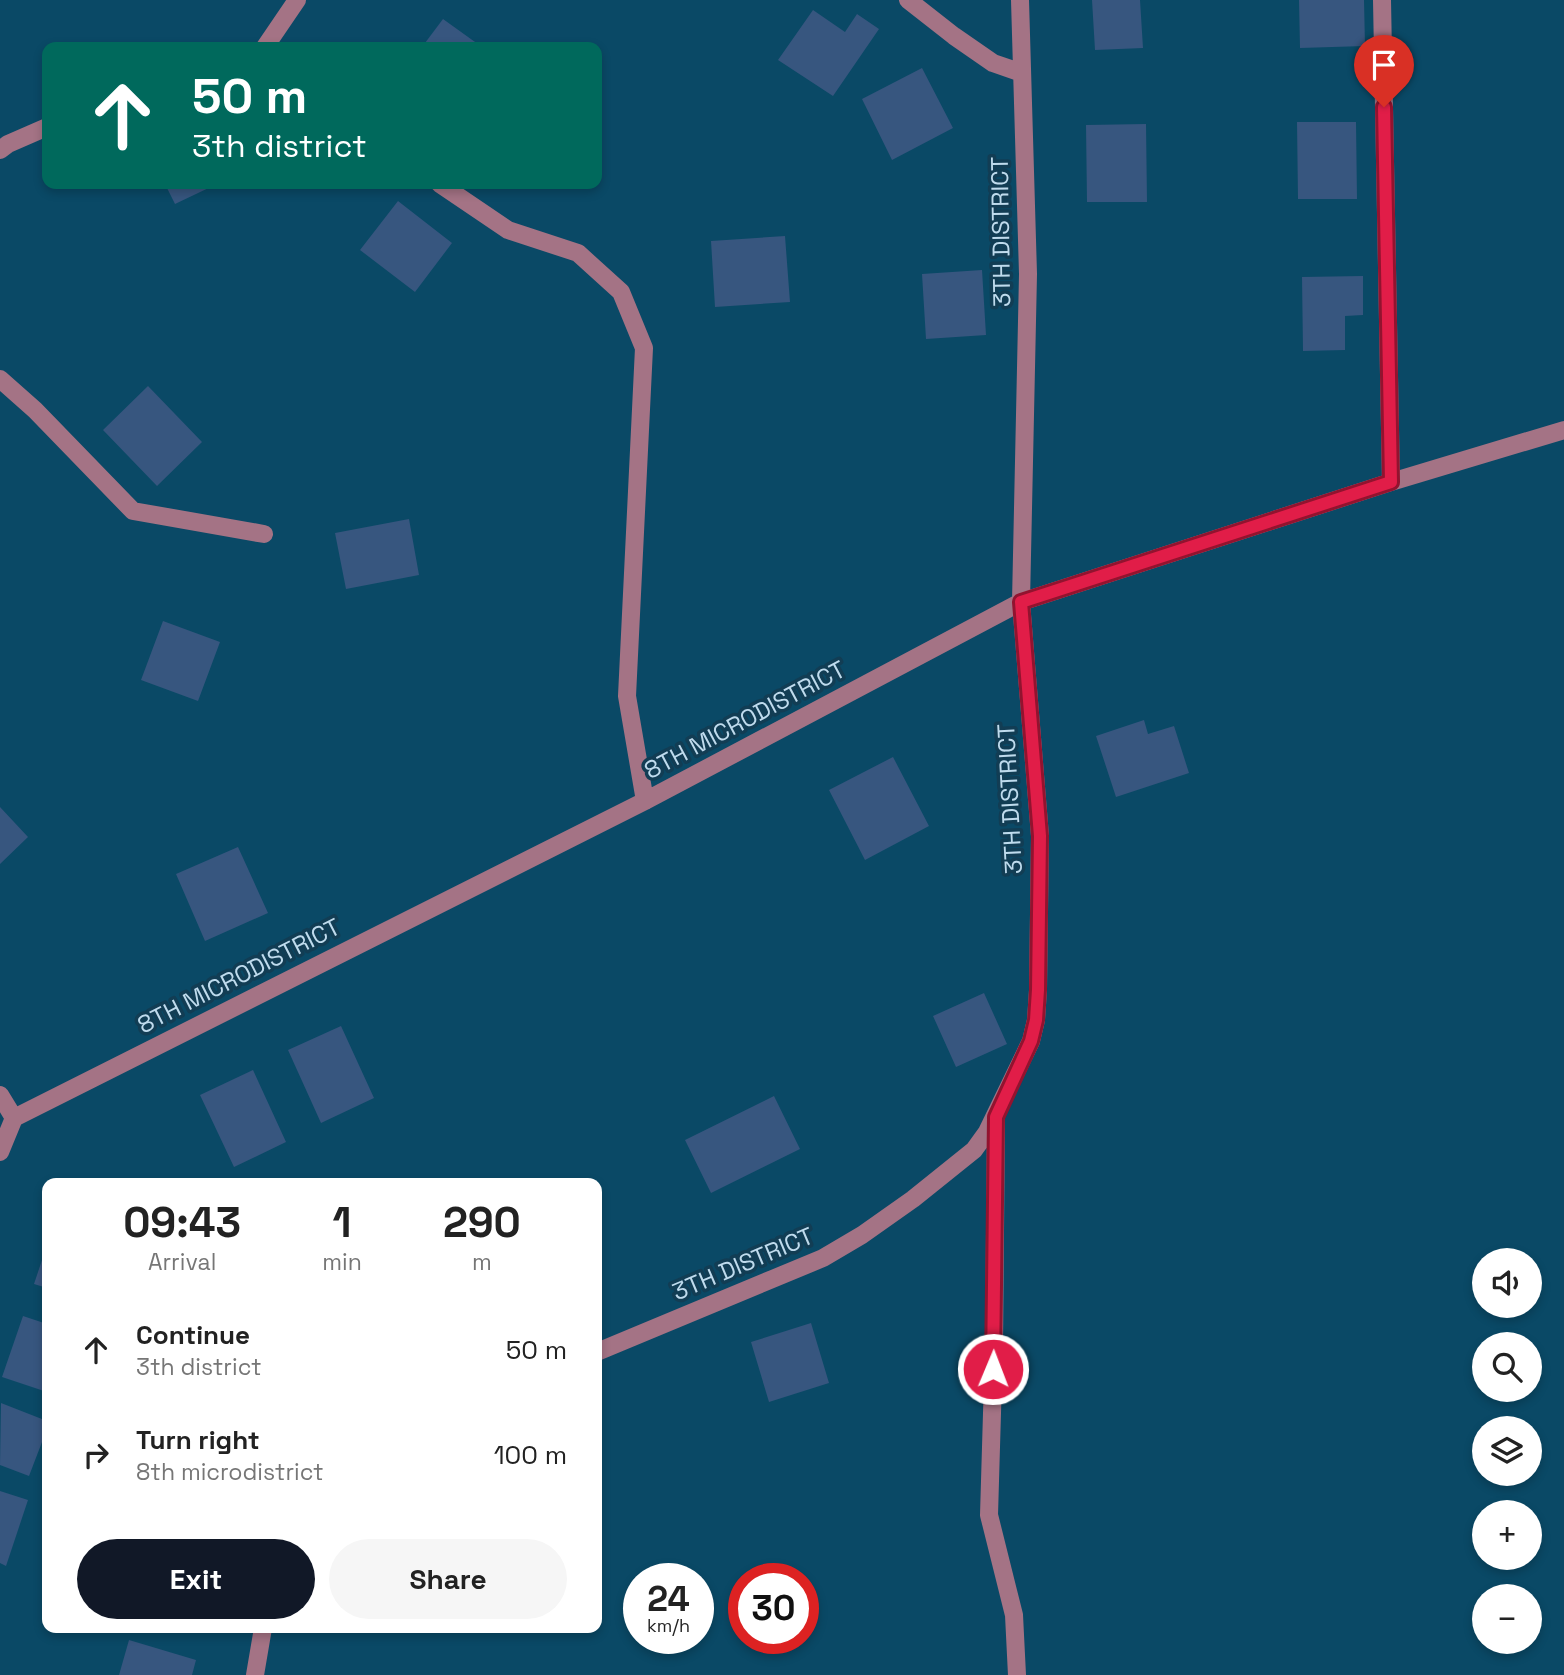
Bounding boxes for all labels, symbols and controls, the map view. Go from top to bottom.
pin [1354,35,1414,107]
icon: arrive [1365,46,1403,84]
text: 50 m [192,65,307,127]
icon: ahead [77,70,168,161]
text: 3th district [192,126,367,166]
street label: 3TH DISTRICT [984,156,1017,308]
street label: 8TH MICRODISTRICT [639,653,851,786]
street label: 3TH DISTRICT [990,723,1029,875]
street label: 8TH MICRODISTRICT [132,911,345,1040]
text: 09:43 [123,1196,241,1249]
text: 1 [332,1196,351,1249]
text: 290 [443,1196,521,1249]
street label: 3TH DISTRICT [667,1220,818,1307]
text: Arrival [148,1247,216,1277]
text: min [322,1247,362,1277]
text: m [472,1247,492,1277]
map controls [1472,1248,1542,1654]
button: sound [1472,1248,1542,1318]
text: Continue [136,1318,250,1352]
icon: ahead [77,1331,115,1369]
position arrow [956,1332,1030,1406]
button: search [1472,1332,1542,1402]
text: 50 m [506,1333,567,1367]
text: 3th district [136,1352,262,1382]
button: layers [1472,1416,1542,1486]
text: Turn right [136,1423,260,1457]
icon: right [77,1436,115,1474]
text: 100 m [494,1438,567,1472]
text: 8th microdistrict [136,1457,324,1487]
button: + [1472,1500,1542,1570]
button: Exit [77,1539,315,1619]
button: Share [329,1539,567,1619]
speed limit sign: 30 [728,1563,819,1654]
text: 24 [647,1577,690,1621]
button: − [1472,1584,1542,1654]
text: km/h [647,1614,690,1637]

